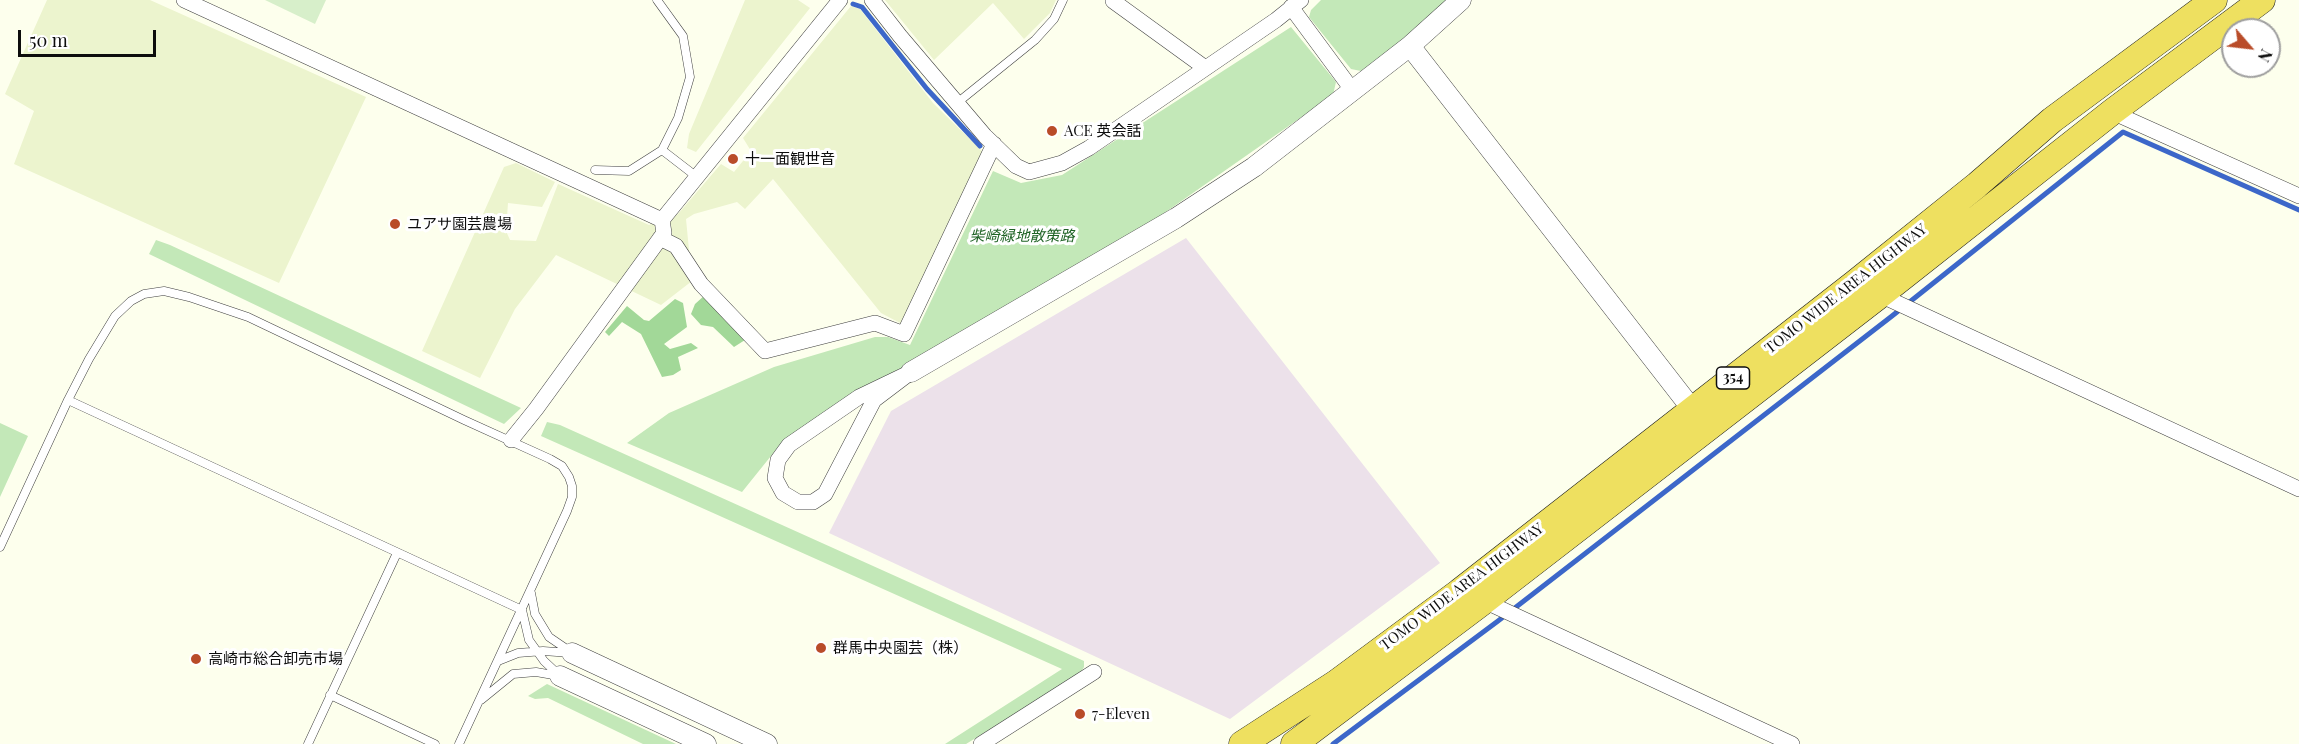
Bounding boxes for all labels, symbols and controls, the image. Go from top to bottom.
scale bar [21,18,159,56]
north arrow [2221,18,2281,78]
text: 50 m [29,28,68,52]
text: N [2254,46,2278,66]
place label: ACE 英会話 [1064,122,1141,140]
marker: ACE 英会話 [1045,124,1059,138]
place label: 十一面観世音 [745,150,835,168]
marker: 十一面観世音 [726,152,740,166]
place label: ユアサ園芸農場 [407,215,512,233]
marker: ユアサ園芸農場 [388,217,402,231]
street label: TOMO WIDE AREA HIGHWAY [1762,220,1930,358]
park label: 柴崎緑地散策路 [970,227,1074,245]
road number: 354 [1716,367,1750,389]
street label: TOMO WIDE AREA HIGHWAY [1377,520,1547,654]
place label: 群馬中央園芸（株） [833,639,968,657]
marker: 群馬中央園芸（株） [814,641,828,655]
place label: 高崎市総合卸売市場 [208,650,343,668]
marker: 高崎市総合卸売市場 [189,652,203,666]
place label: 7-Eleven [1092,705,1150,723]
marker: 7-Eleven [1073,707,1087,721]

